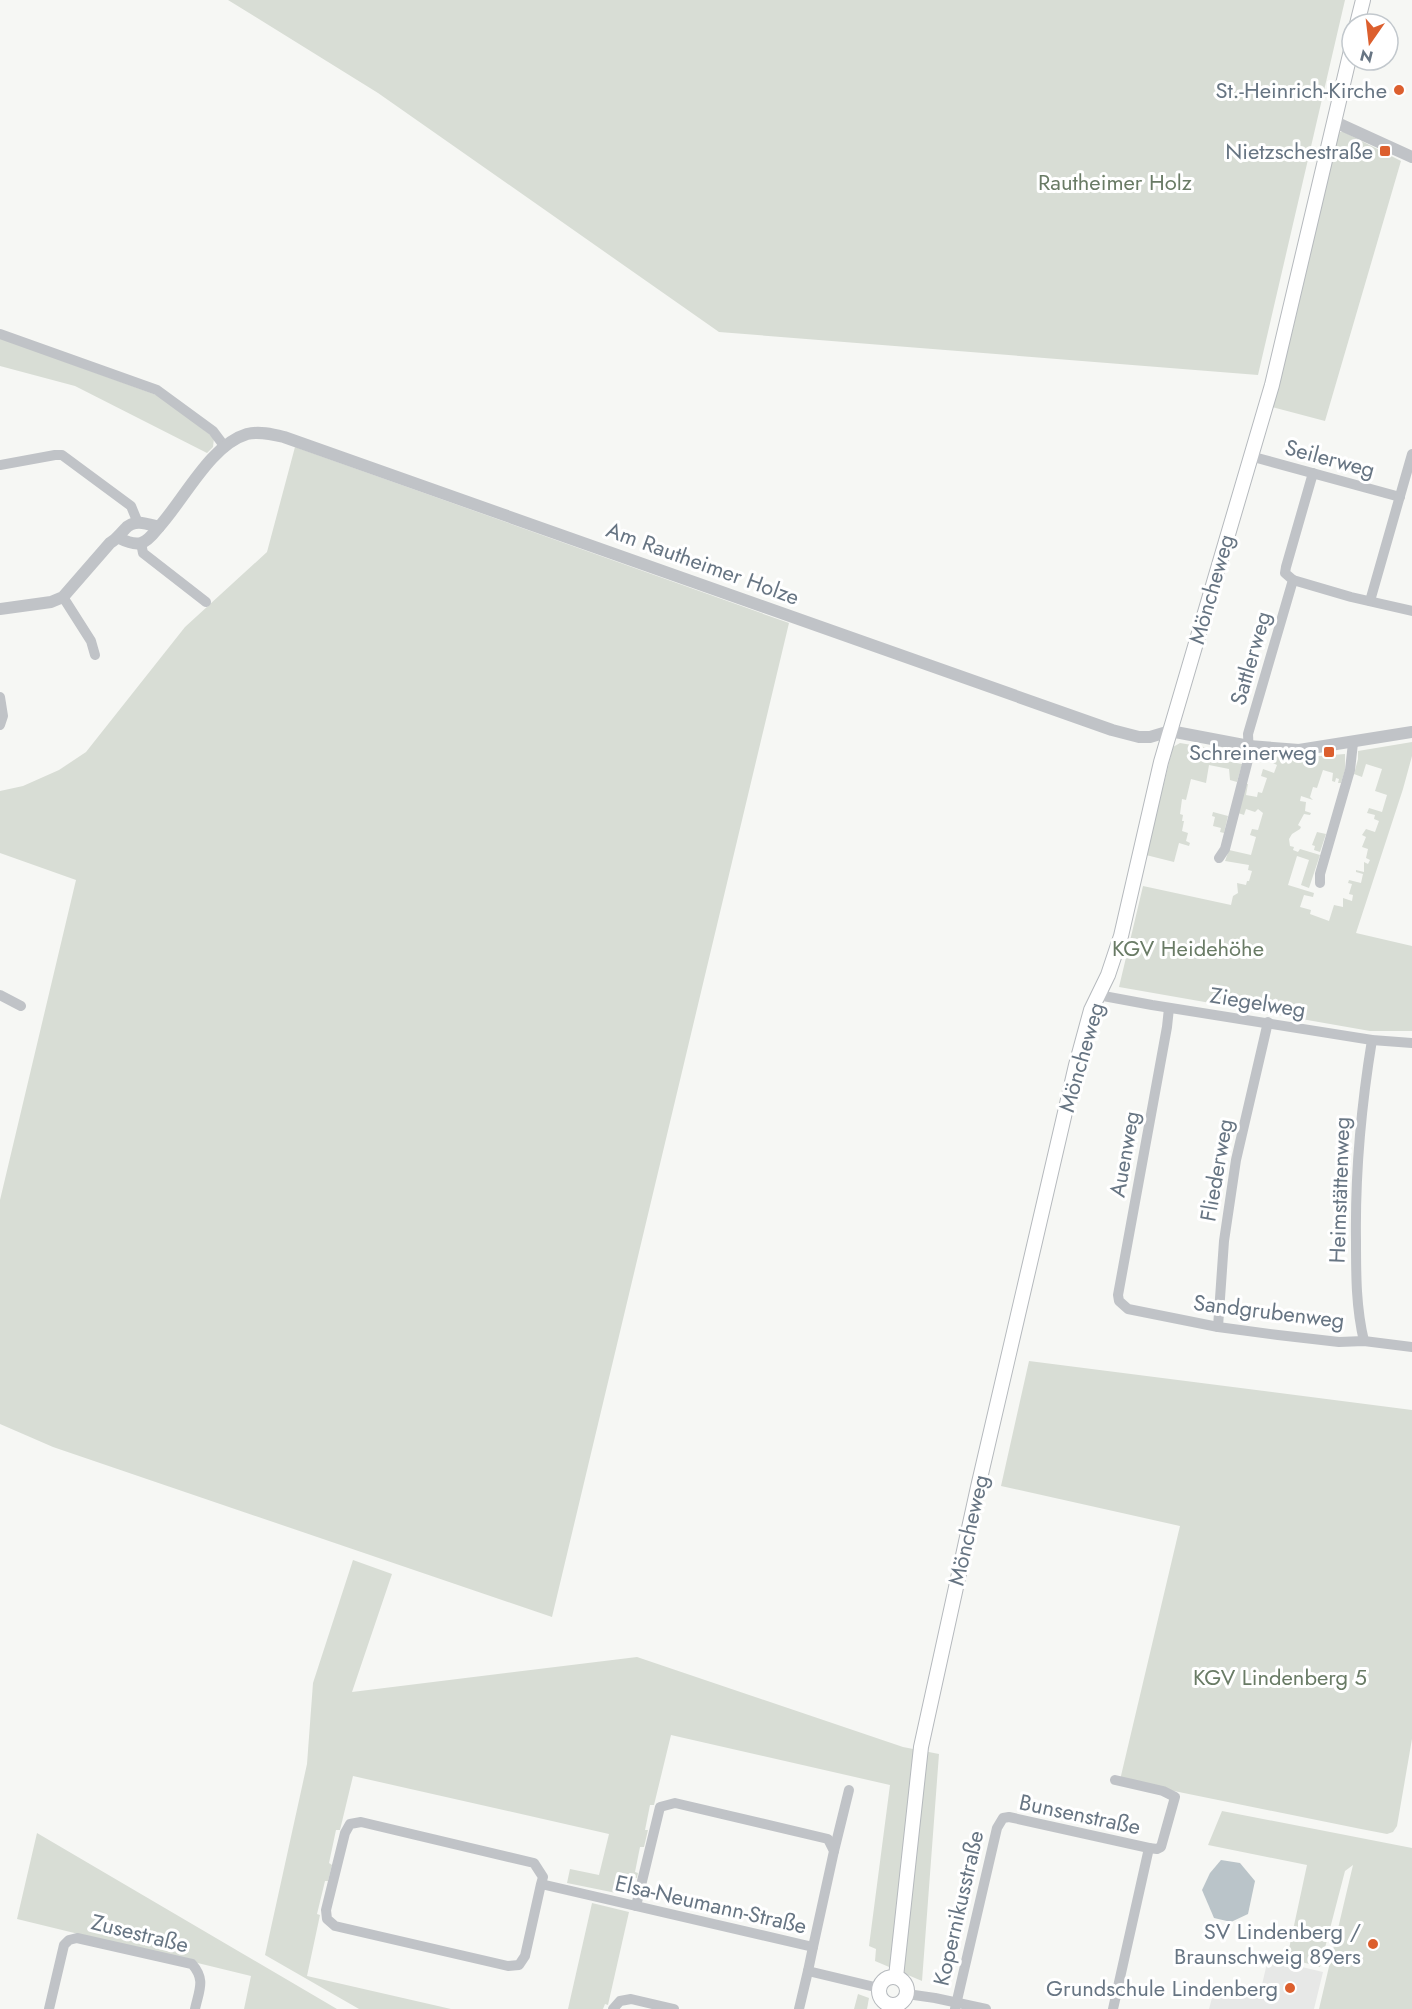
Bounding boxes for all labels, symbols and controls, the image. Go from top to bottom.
north arrow [1340,12,1400,72]
text: N [1358,43,1375,69]
place label: St.-Heinrich-Kirche [1215,74,1387,106]
marker: St.-Heinrich-Kirche [1392,83,1406,97]
place label: Nietzschestraße [1225,135,1373,167]
marker: Nietzschestraße [1378,144,1392,158]
park label: Rautheimer Holz [1038,166,1192,198]
street label: Seilerweg [1281,431,1379,485]
street label: Am Rautheimer Holze [602,513,804,613]
street label: Möncheweg [1180,530,1242,648]
street label: Sattlerweg [1221,607,1279,709]
place label: Schreinerweg [1189,736,1317,768]
marker: Schreinerweg [1322,745,1336,759]
park label: KGV Heidehöhe [1112,932,1264,964]
street label: Ziegelweg [1208,979,1308,1025]
street label: Möncheweg [1050,998,1112,1116]
street label: Auenweg [1101,1108,1147,1200]
street label: Fliederweg [1191,1116,1241,1224]
street label: Heimstättenweg [1320,1116,1358,1264]
street label: Sandgrubenweg [1192,1286,1346,1336]
street label: Möncheweg [940,1471,996,1589]
park label: KGV Lindenberg 5 [1193,1661,1367,1693]
street label: Bunsenstraße [1016,1786,1144,1842]
street label: Kopernikusstraße [925,1827,991,1989]
street label: Elsa-Neumann-Straße [612,1866,810,1942]
street label: Zusestraße [88,1905,192,1961]
place label: SV Lindenberg / Braunschweig 89ers [1174,1915,1361,1972]
marker: SV Lindenberg / Braunschweig 89ers [1366,1937,1380,1951]
place label: Grundschule Lindenberg [1046,1972,1278,2004]
marker: Grundschule Lindenberg [1283,1981,1297,1995]

